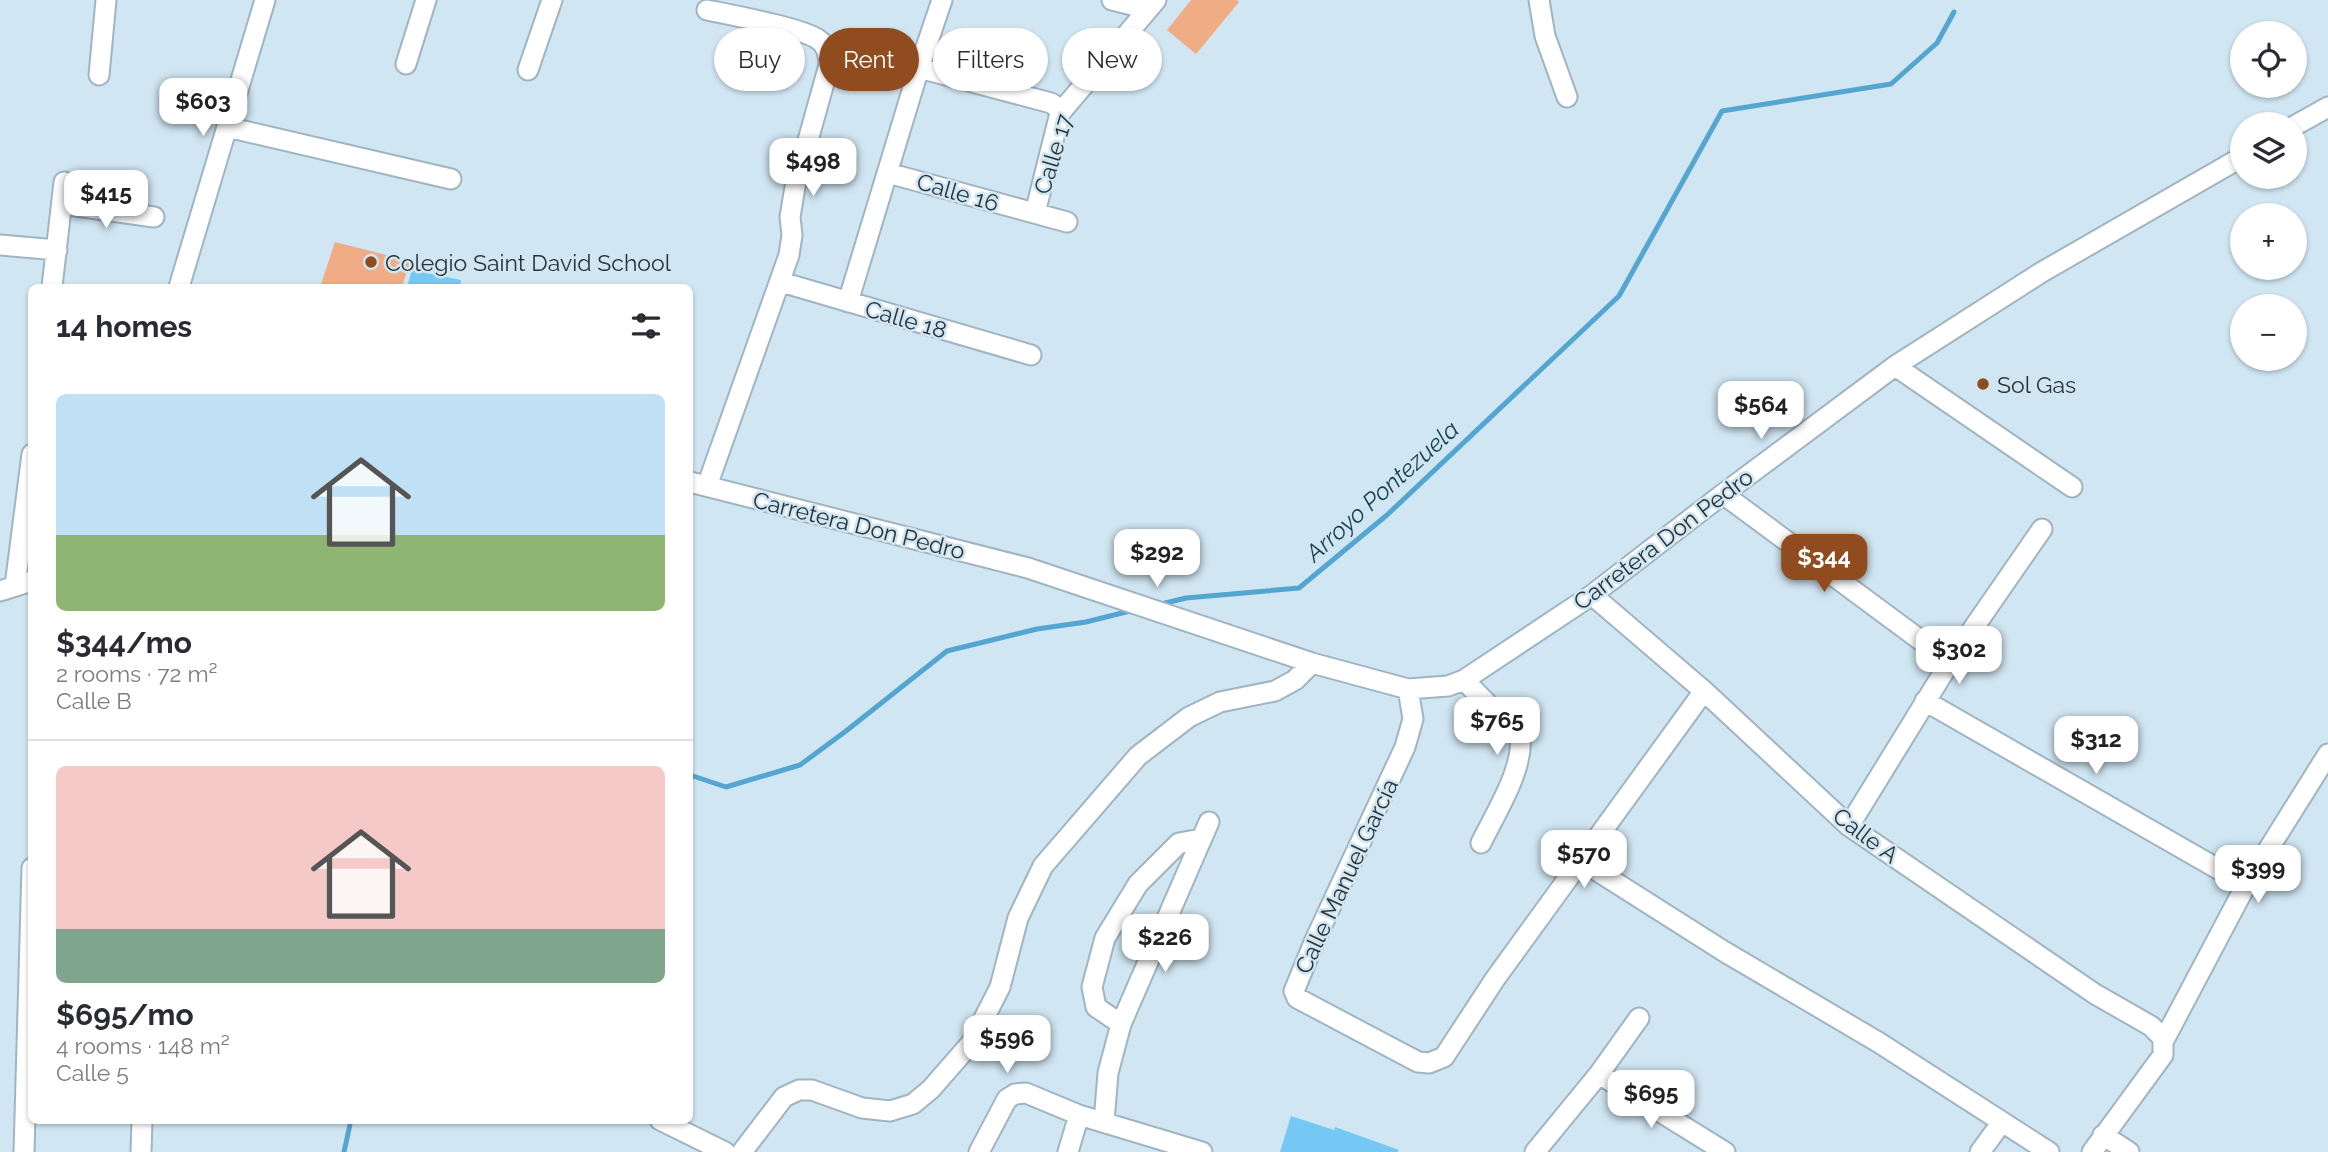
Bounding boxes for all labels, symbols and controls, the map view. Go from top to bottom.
map controls [2230,21,2307,371]
button: locate [2230,21,2307,98]
chip: Buy [714,28,805,91]
chip: Rent [819,28,919,91]
chip: Filters [933,28,1048,91]
chip: New [1062,28,1162,91]
pin: $603 [162,78,244,138]
text: $603 [175,87,231,114]
street label: Calle 17 [1028,110,1078,197]
button: layers [2230,112,2307,189]
pin: $498 [772,138,854,198]
text: $498 [785,147,841,174]
street label: Calle 16 [914,167,1002,217]
pin: $415 [65,170,147,230]
text: $415 [80,179,132,206]
button: + [2230,203,2307,280]
place label: Colegio Saint David School [385,249,672,276]
marker: Colegio Saint David School [363,254,379,270]
street label: Calle 18 [862,294,950,344]
button: − [2230,294,2307,371]
icon: filters [627,307,665,345]
text: 14 homes [56,309,192,344]
place label: Sol Gas [1997,371,2076,398]
marker: Sol Gas [1975,376,1991,392]
pin: $564 [1720,382,1802,441]
text: $564 [1734,390,1788,417]
water label: Arroyo Pontezuela [1298,415,1465,569]
icon: home [298,439,424,565]
street label: Carretera Don Pedro [1568,463,1758,615]
street label: Carretera Don Pedro [750,486,968,564]
pin: $292 [1116,530,1198,589]
pin: $344 [1783,534,1865,594]
text: $292 [1130,538,1184,565]
text: $344 [1797,543,1851,570]
text: $344/mo [56,625,192,660]
pin: $302 [1918,626,2000,686]
text: $302 [1932,635,1986,662]
text: 2 rooms · 72 m² [56,660,217,687]
text: Calle B [56,687,132,714]
pin: $765 [1456,698,1538,757]
text: $765 [1470,706,1524,733]
pin: $312 [2055,716,2137,776]
text: $312 [2070,725,2122,752]
street label: Calle Manuel García [1289,774,1403,978]
street label: Calle A [1828,802,1904,869]
icon: home [298,811,424,937]
pin: $570 [1543,830,1625,890]
text: $570 [1557,839,1611,866]
pin: $399 [2217,846,2299,905]
text: $399 [2231,854,2285,881]
pin: $226 [1124,914,1206,974]
text: $226 [1138,923,1192,950]
text: $695/mo [56,997,194,1032]
pin: $596 [966,1016,1048,1075]
text: $596 [980,1024,1034,1051]
text: 4 rooms · 148 m² [56,1032,230,1059]
text: Calle 5 [56,1059,129,1086]
pin: $695 [1610,1070,1692,1130]
text: $695 [1624,1079,1678,1106]

